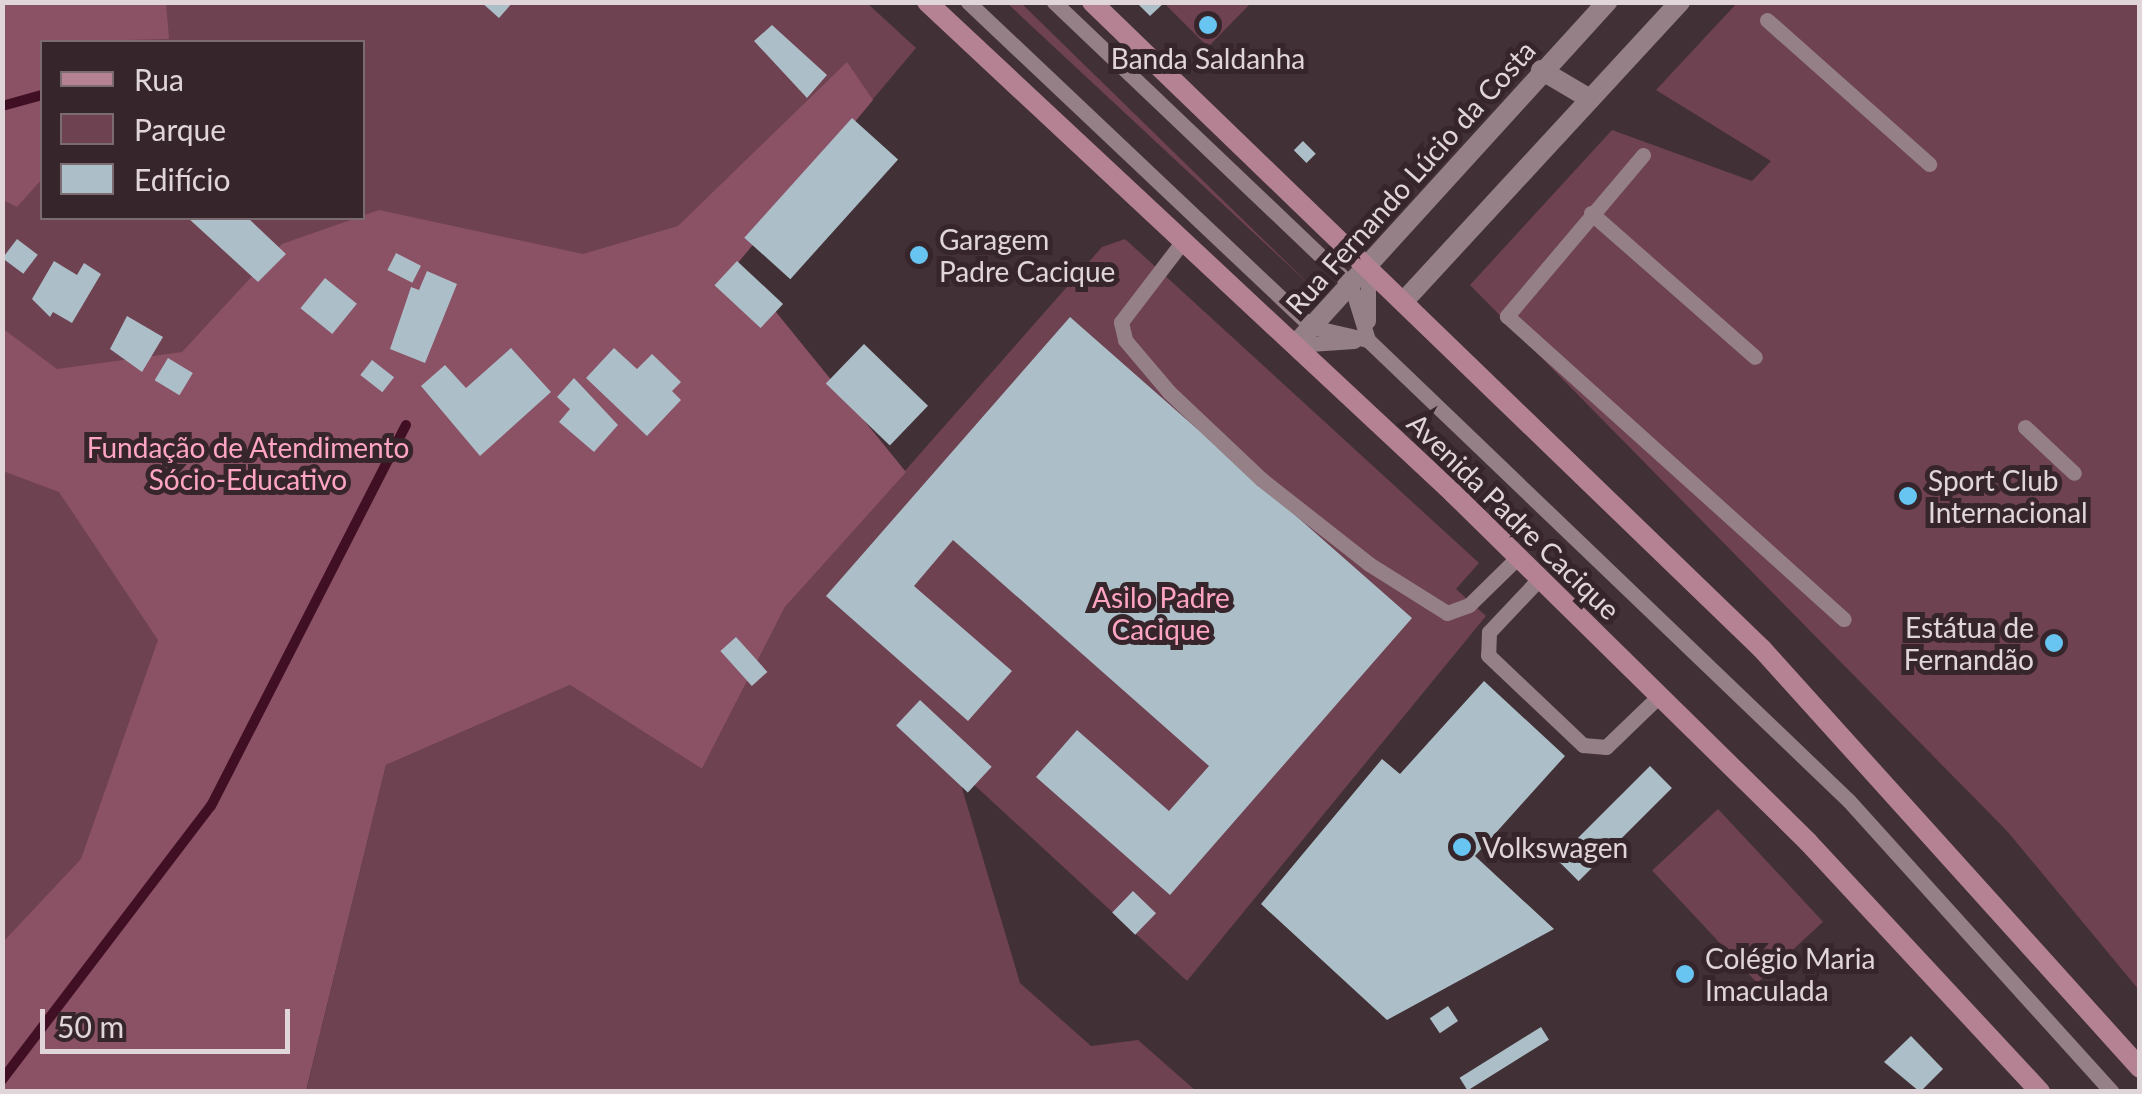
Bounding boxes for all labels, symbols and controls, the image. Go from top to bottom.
marker: Banda Saldanha [1197,14,1219,36]
street label: Rua Fernando Lúcio da Costa [1278,33,1542,321]
legend [40,40,365,220]
place label: Banda Saldanha [1111,41,1305,75]
text: Rua [134,61,184,97]
text: Parque [134,111,226,147]
text: Edifício [134,161,230,197]
place label: Garagem Padre Cacique [939,222,1115,288]
marker: Garagem Padre Cacique [908,244,930,266]
street label: Avenida Padre Cacique [1401,406,1627,626]
park label: Fundação de Atendimento Sócio-Educativo [86,430,410,496]
place label: Sport Club Internacional [1928,463,2088,529]
marker: Sport Club Internacional [1897,485,1919,507]
park label: Asilo Padre Cacique [1092,580,1230,646]
place label: Estátua de Fernandão [1904,610,2034,676]
marker: Estátua de Fernandão [2043,632,2065,654]
place label: Volkswagen [1482,830,1628,864]
marker: Volkswagen [1451,836,1473,858]
place label: Colégio Maria Imaculada [1705,941,1875,1007]
marker: Colégio Maria Imaculada [1674,963,1696,985]
scale bar [45,989,295,1051]
text: 50 m [57,1008,124,1044]

